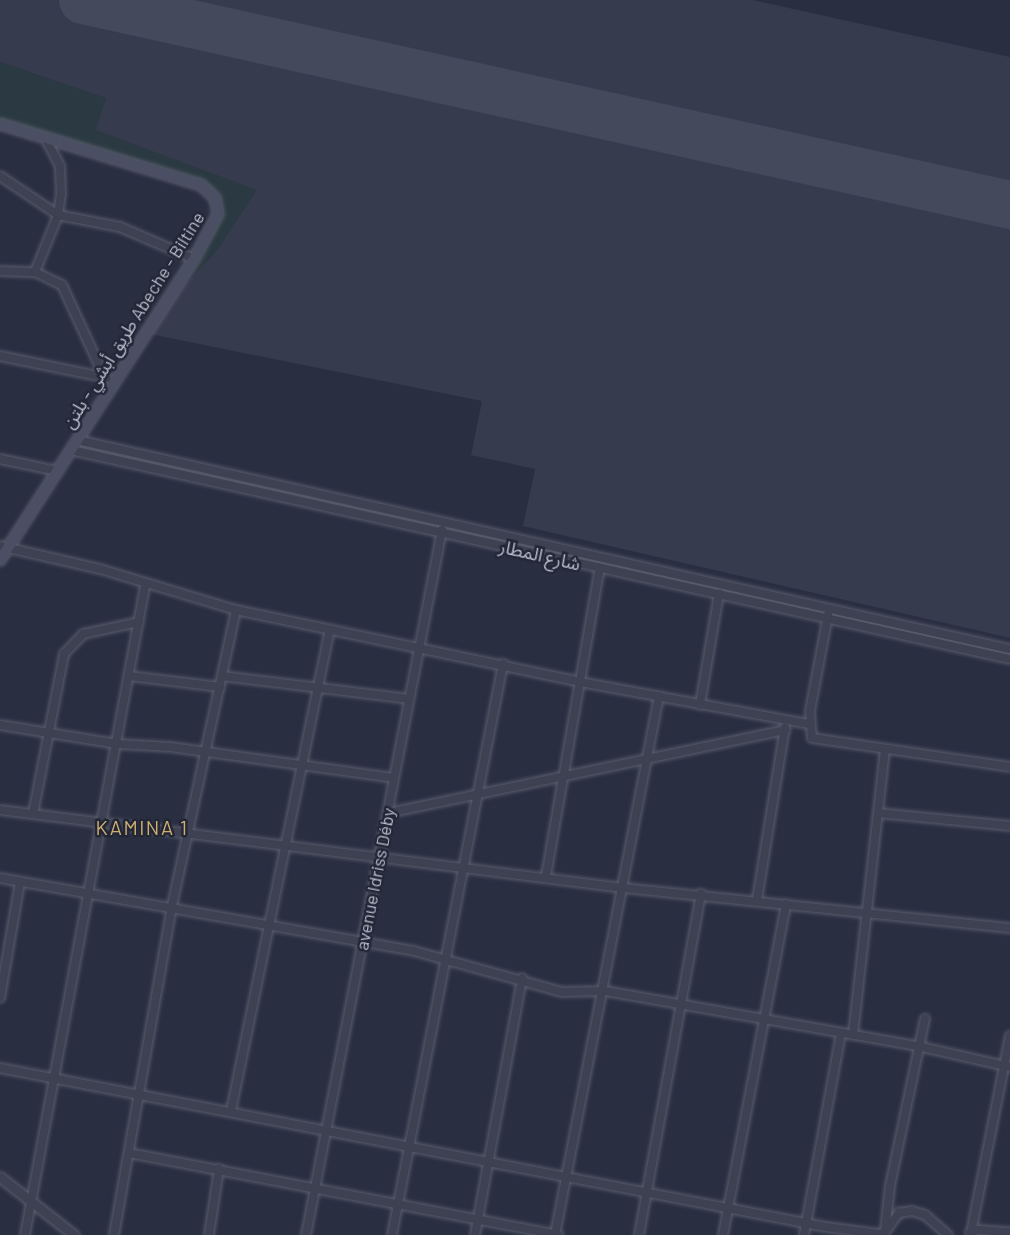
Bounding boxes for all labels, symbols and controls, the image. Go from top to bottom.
street label: طريق أبشي - بلتن Abeche - Biltine [57,208,209,432]
street label: شارع المطار [497,535,583,575]
street label: avenue Idriss Déby [351,806,399,952]
district label: KAMINA 1 [95,815,189,839]

